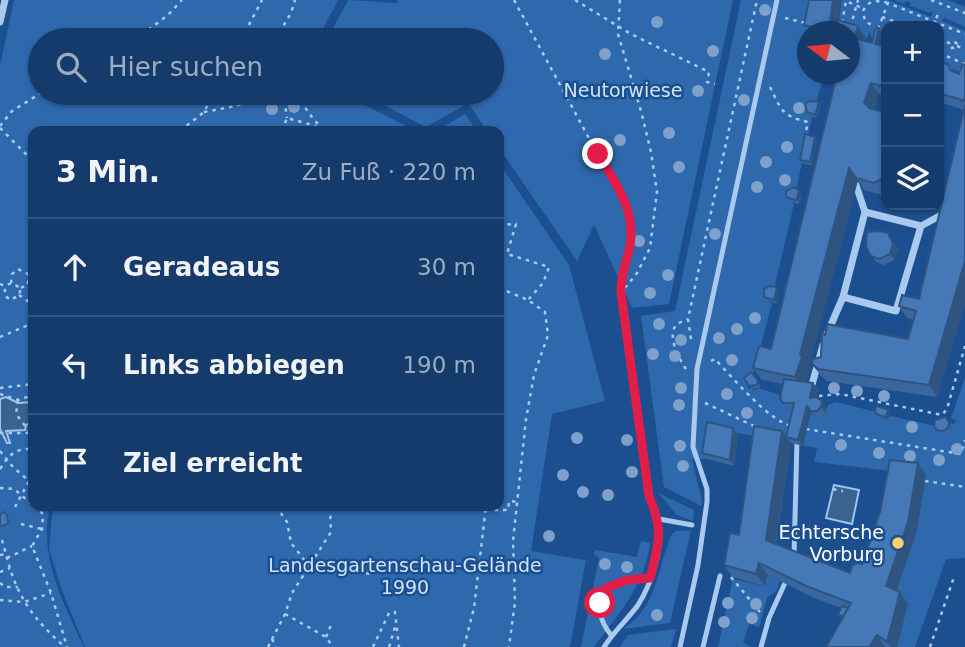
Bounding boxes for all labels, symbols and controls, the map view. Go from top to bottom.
north arrow [797,21,860,84]
map controls [881,21,944,210]
button: + [881,21,944,84]
search box [28,28,504,105]
icon: search [52,48,90,86]
text: Hier suchen [108,52,263,82]
park label: Neutorwiese [564,79,682,101]
button: − [881,84,944,147]
route end [582,138,613,169]
button: layers [881,147,944,210]
text: 3 Min. [56,154,160,189]
text: Zu Fuß · 220 m [302,159,476,185]
icon: ahead [56,248,94,286]
text: Geradeaus [123,252,280,282]
text: 30 m [417,254,476,280]
icon: left [56,346,94,384]
text: Links abbiegen [123,350,345,380]
text: 190 m [402,352,476,378]
icon: arrive [56,444,94,482]
text: Ziel erreicht [123,448,303,478]
place label: Echtersche Vorburg [778,521,884,565]
marker: Echtersche Vorburg [890,535,906,551]
park label: Landesgartenschau-Gelände 1990 [268,554,542,598]
route start [584,587,615,618]

